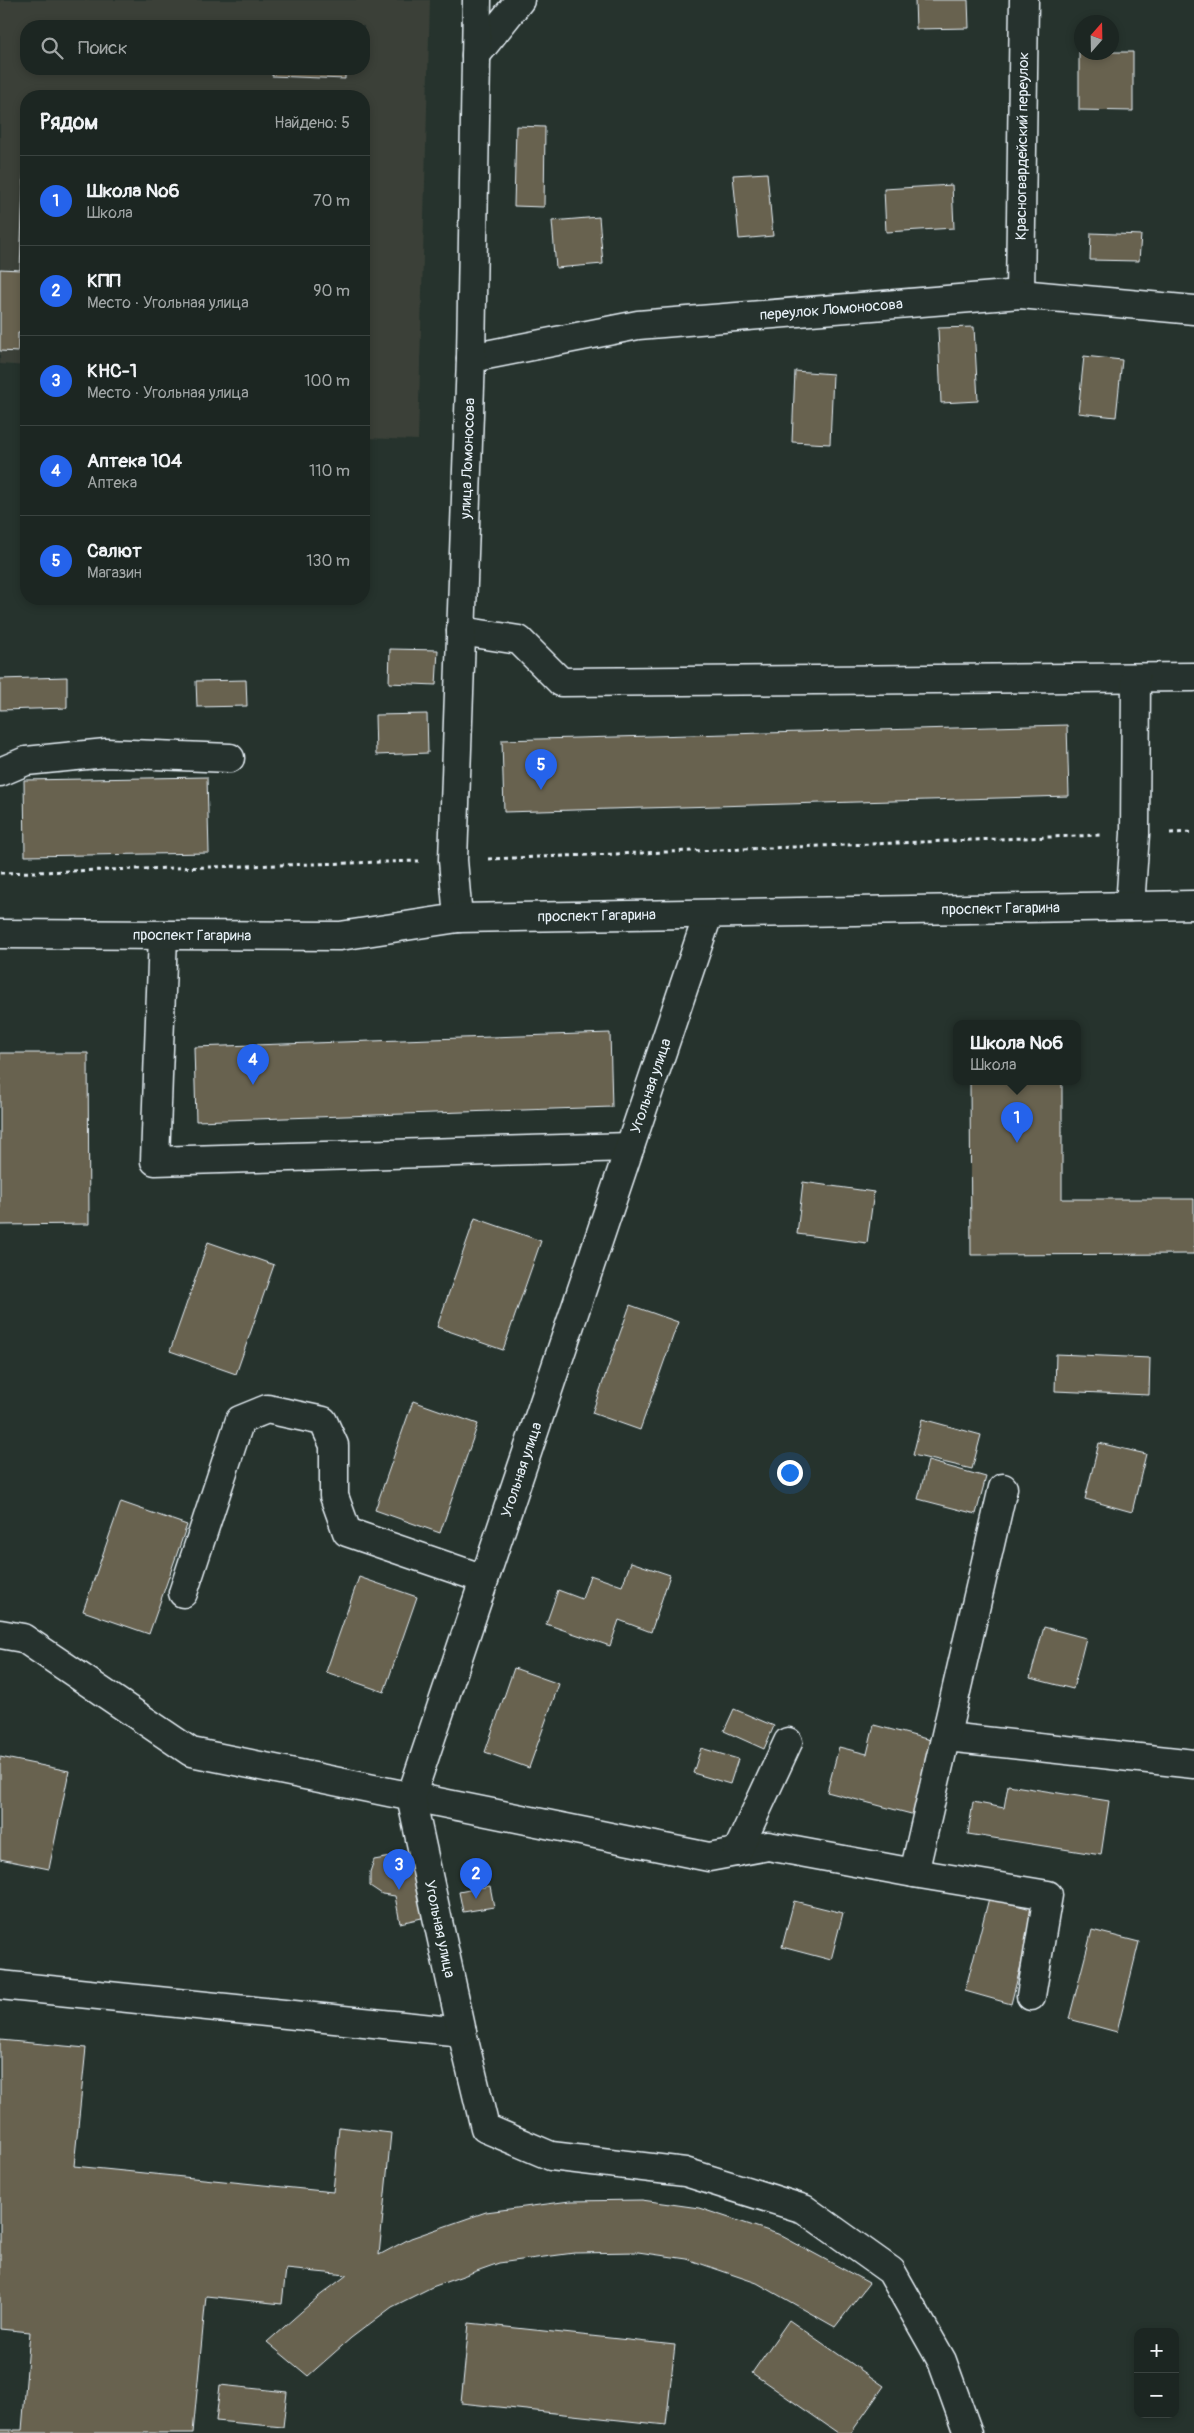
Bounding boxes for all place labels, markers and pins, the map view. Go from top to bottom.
pin: 5 [525,749,557,790]
pin: 4 [237,1044,269,1085]
pin: 1 [1001,1102,1033,1143]
pin: 3 [383,1849,415,1890]
pin: 2 [460,1858,492,1899]

